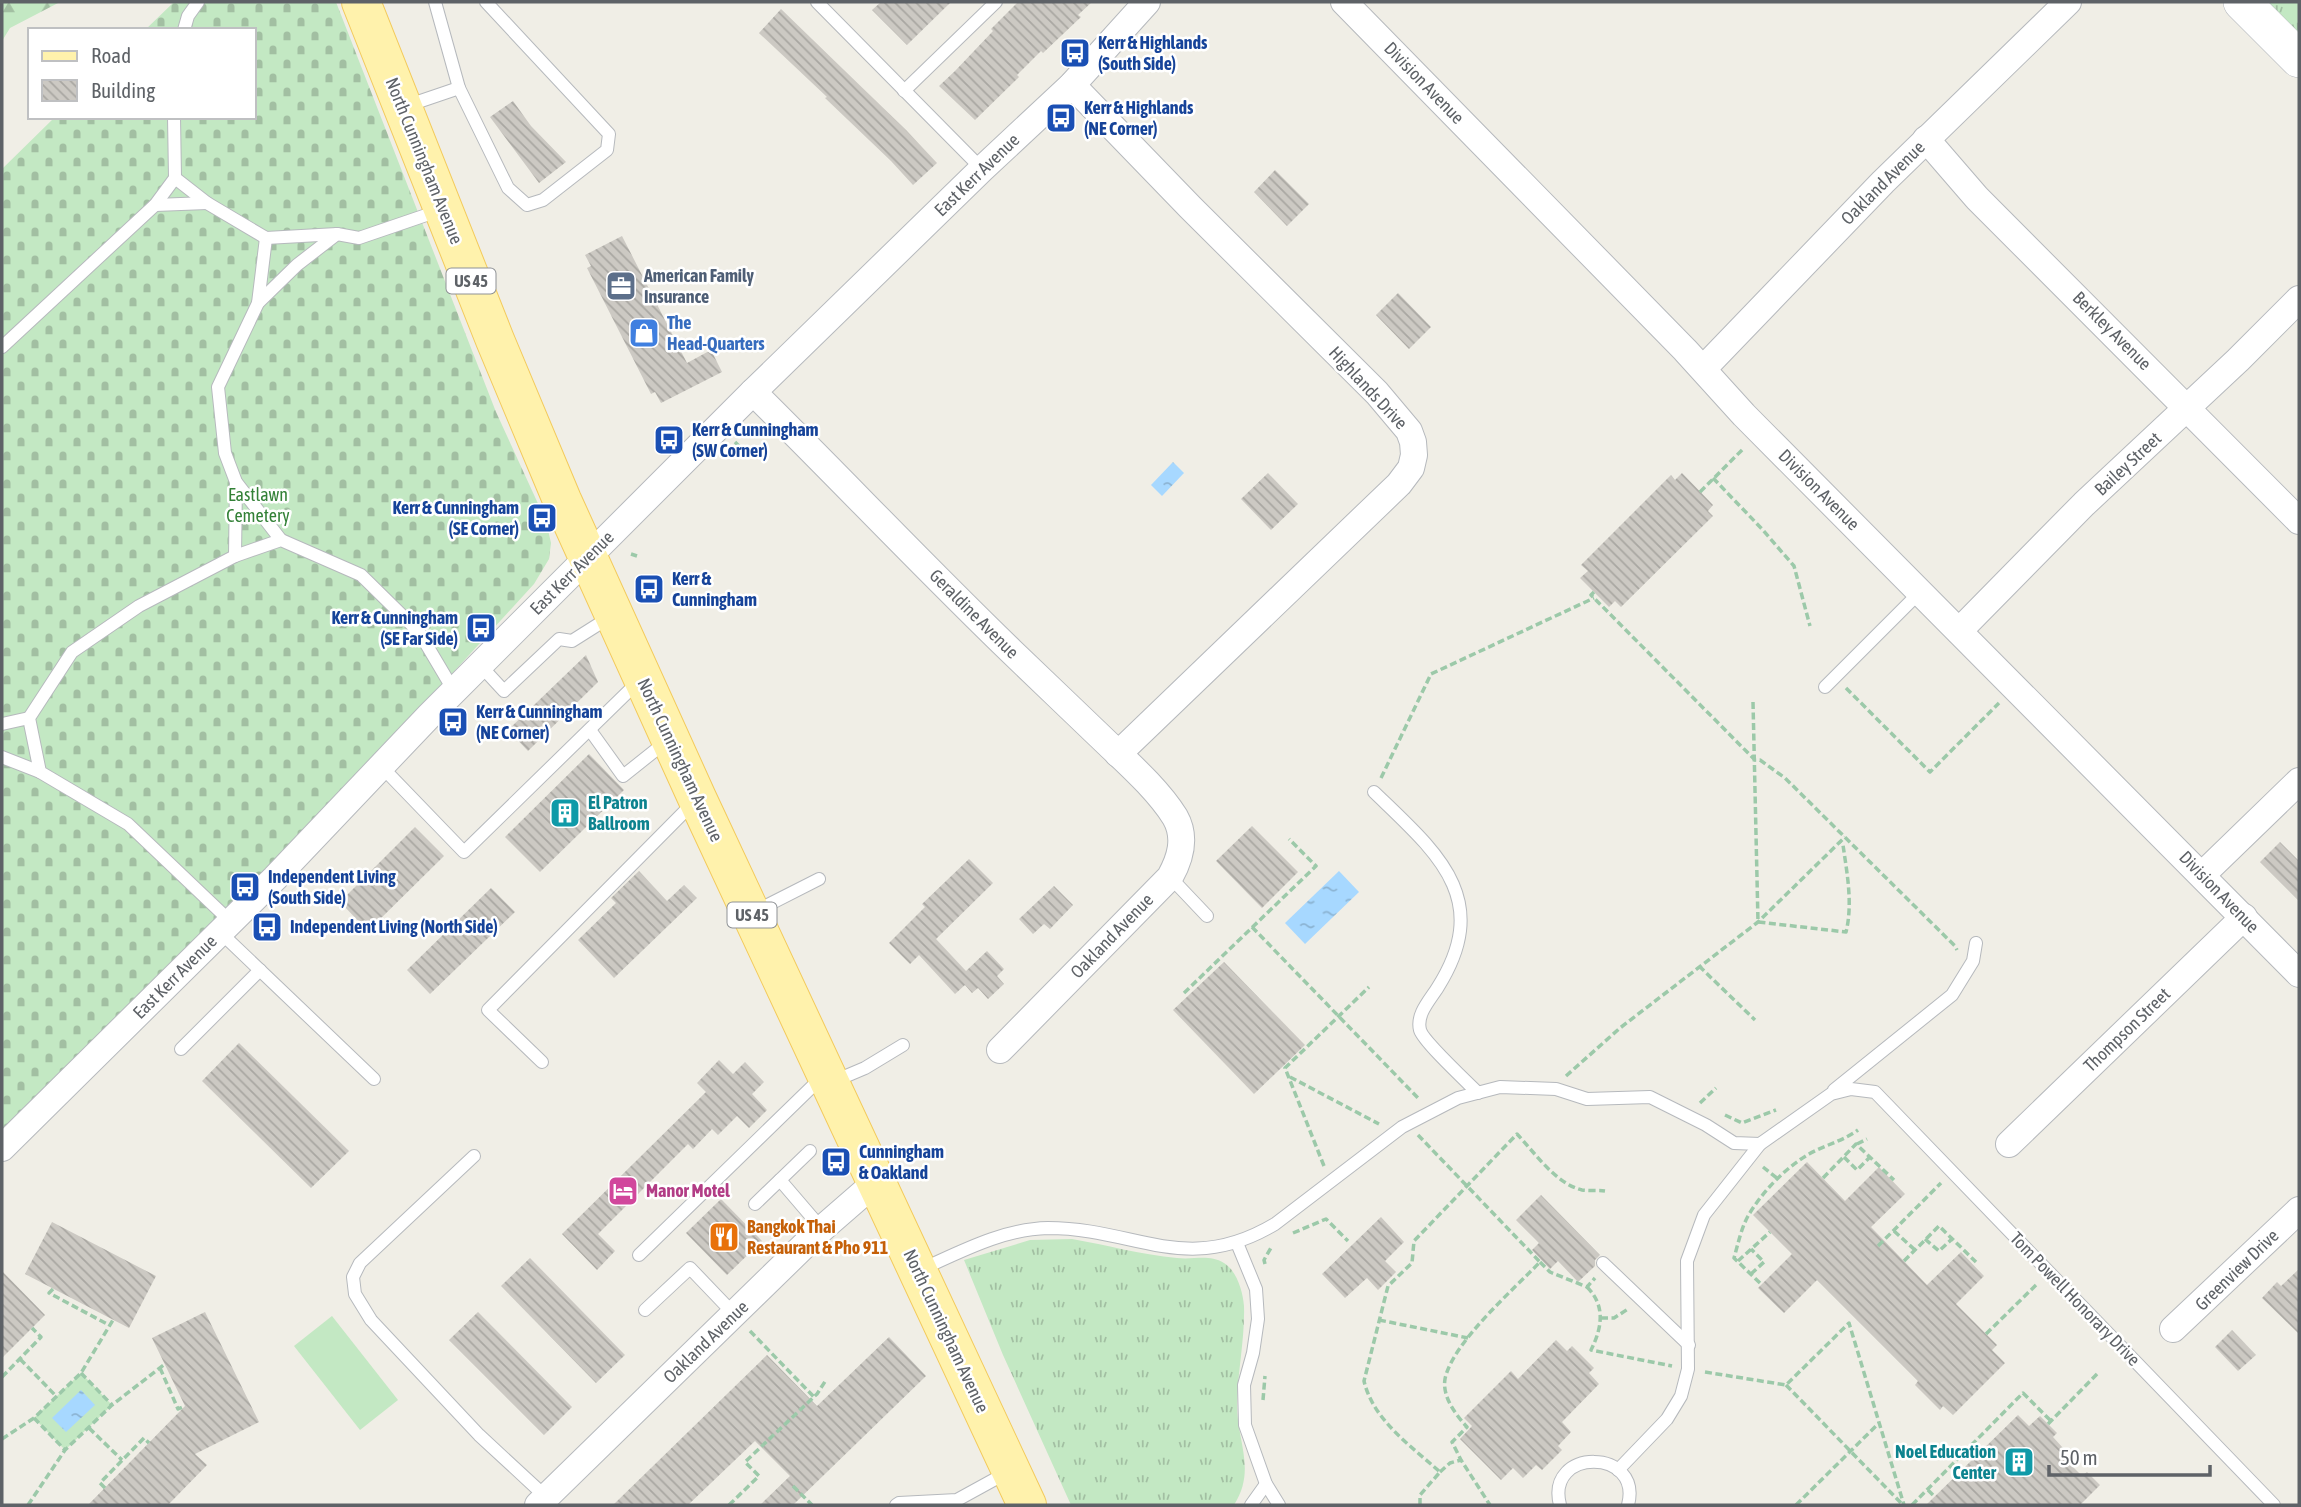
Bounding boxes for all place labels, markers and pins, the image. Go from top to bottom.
place label: Kerr & Highlands (South Side) [1098,32,1208,74]
bus stop icon: Kerr & Highlands (South Side) [1058,36,1092,70]
place label: Kerr & Highlands (NE Corner) [1084,97,1194,139]
bus stop icon: Kerr & Highlands (NE Corner) [1044,101,1078,135]
place label: American Family Insurance [643,265,755,307]
office icon: American Family Insurance [604,269,638,303]
place label: The Head-Quarters [667,312,765,354]
shop icon: The Head-Quarters [627,316,661,350]
place label: Kerr & Cunningham (SW Corner) [692,419,819,461]
bus stop icon: Kerr & Cunningham (SW Corner) [652,423,686,457]
place label: Kerr & Cunningham (SE Corner) [393,497,519,539]
bus stop icon: Kerr & Cunningham (SE Corner) [525,501,559,535]
place label: Kerr & Cunningham [672,568,757,610]
bus stop icon: Kerr & Cunningham [632,572,666,606]
place label: Kerr & Cunningham (SE Far Side) [332,607,458,649]
bus stop icon: Kerr & Cunningham (SE Far Side) [464,611,498,645]
place label: Kerr & Cunningham (NE Corner) [476,701,603,743]
bus stop icon: Kerr & Cunningham (NE Corner) [436,705,470,739]
place label: El Patron Ballroom [588,792,650,834]
building icon: El Patron Ballroom [548,796,582,830]
place label: Independent Living (South Side) [268,866,396,908]
bus stop icon: Independent Living (South Side) [228,870,262,904]
bus stop icon: Independent Living (North Side) [250,910,284,944]
place label: Independent Living (North Side) [290,916,498,937]
place label: Cunningham & Oakland [859,1141,944,1183]
bus stop icon: Cunningham & Oakland [819,1145,853,1179]
hotel icon: Manor Motel [606,1174,640,1208]
place label: Manor Motel [646,1180,730,1201]
place label: Bangkok Thai Restaurant & Pho 911 [747,1216,888,1258]
restaurant icon: Bangkok Thai Restaurant & Pho 911 [707,1220,741,1254]
place label: Noel Education Center [1895,1441,1997,1483]
building icon: Noel Education Center [2002,1445,2036,1479]

